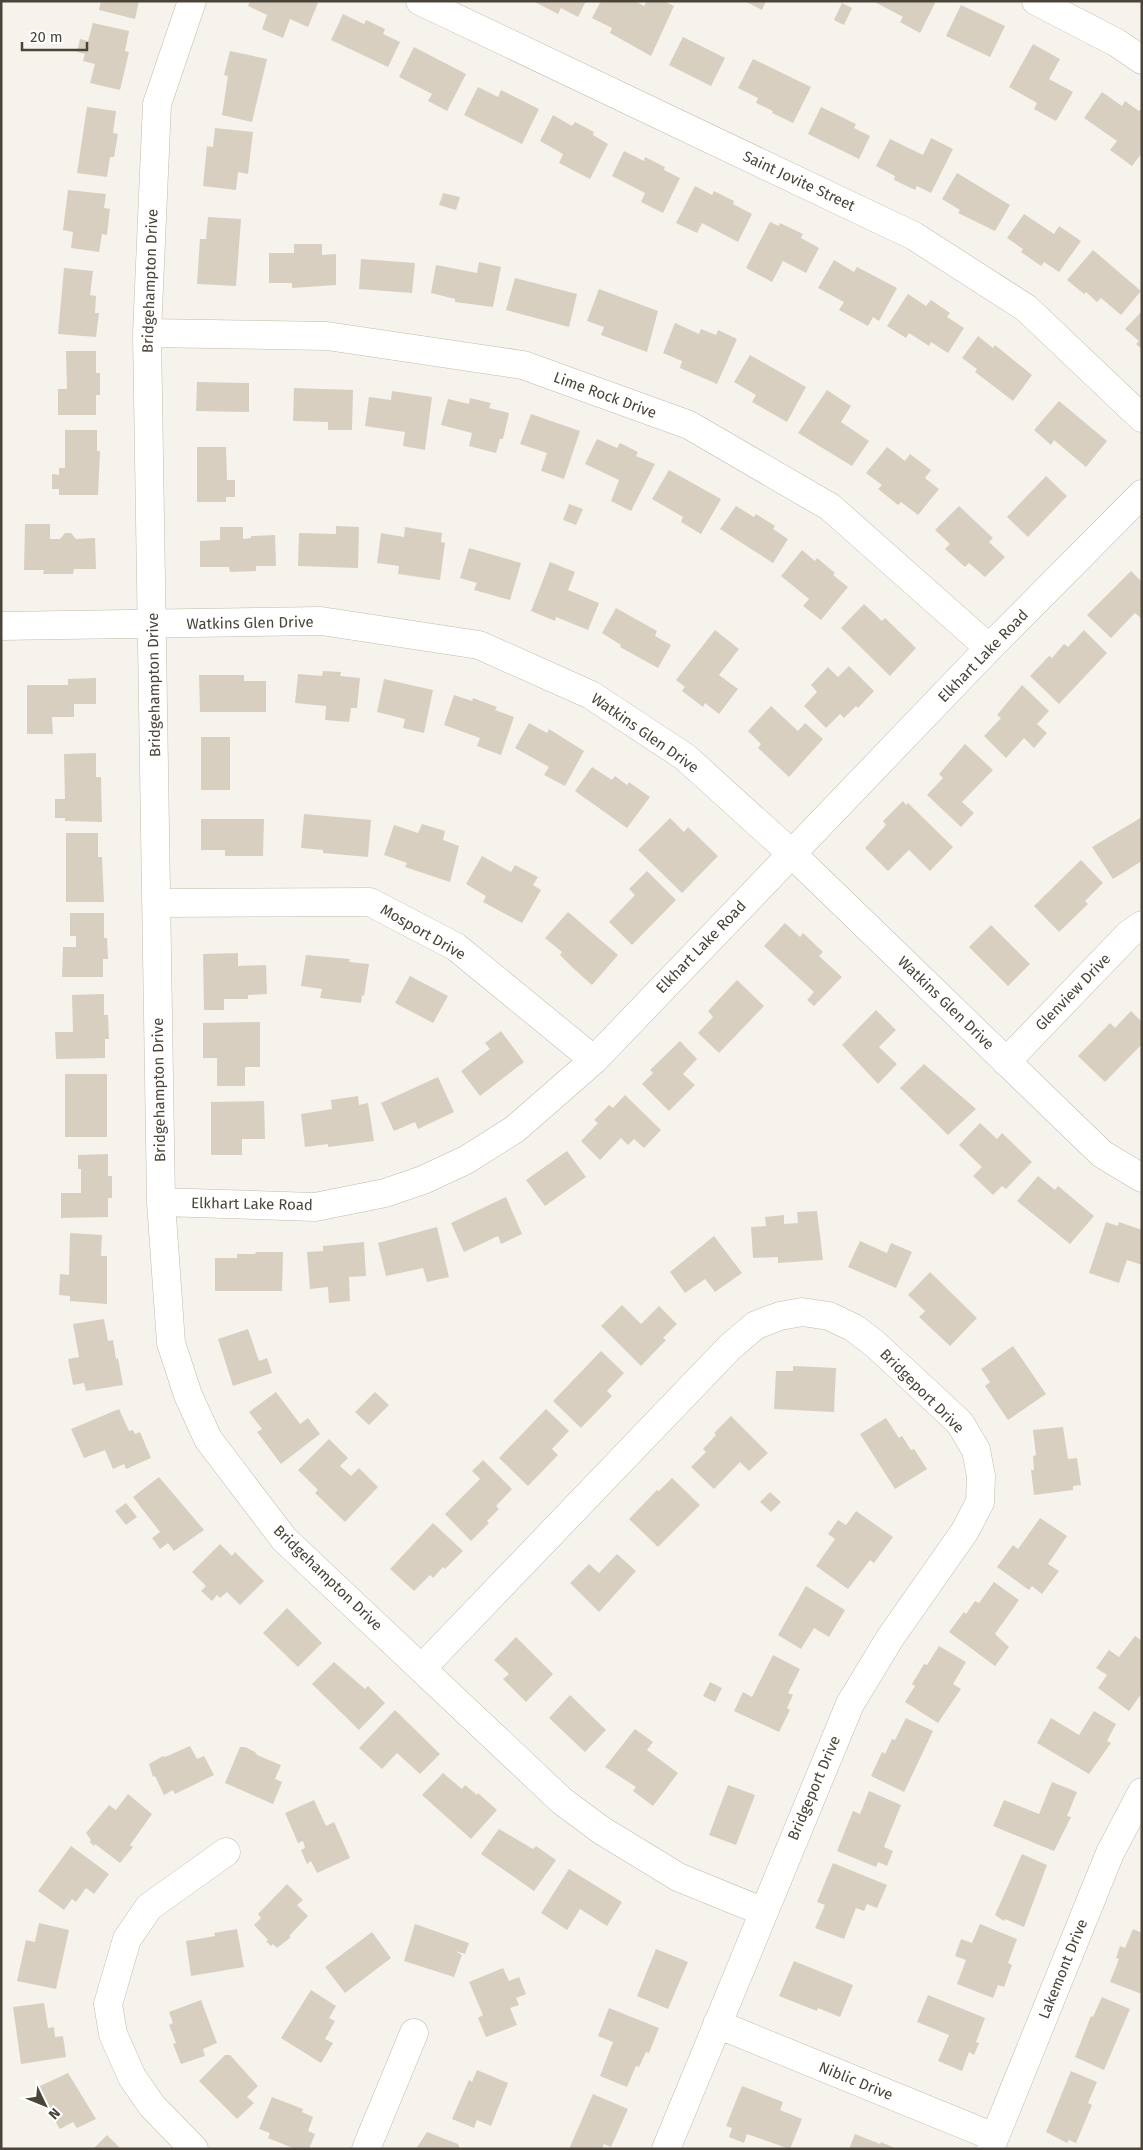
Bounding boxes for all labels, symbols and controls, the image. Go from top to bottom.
scale bar [22,20,88,52]
text: 20 m [30,28,63,46]
street label: Saint Jovite Street [740,147,858,215]
street label: Bridgehampton Drive [138,209,162,353]
street label: Lime Rock Drive [551,368,659,422]
street label: Elkhart Lake Road [934,606,1032,706]
street label: Bridgehampton Drive [144,613,164,757]
street label: Watkins Glen Drive [186,613,314,633]
street label: Watkins Glen Drive [588,689,702,777]
street label: Elkhart Lake Road [652,897,750,997]
street label: Mosport Drive [377,900,469,964]
street label: Glenview Drive [1032,950,1114,1034]
street label: Watkins Glen Drive [894,952,998,1054]
street label: Bridgehampton Drive [149,1018,169,1162]
street label: Elkhart Lake Road [191,1194,313,1214]
street label: Bridgeport Drive [876,1345,968,1437]
street label: Bridgehampton Drive [270,1521,386,1635]
street label: Bridgeport Drive [784,1733,844,1843]
street label: Lakemont Drive [1035,1916,1091,2022]
street label: Niblic Drive [816,2058,896,2104]
north arrow [20,2080,70,2130]
text: N [45,2104,64,2123]

